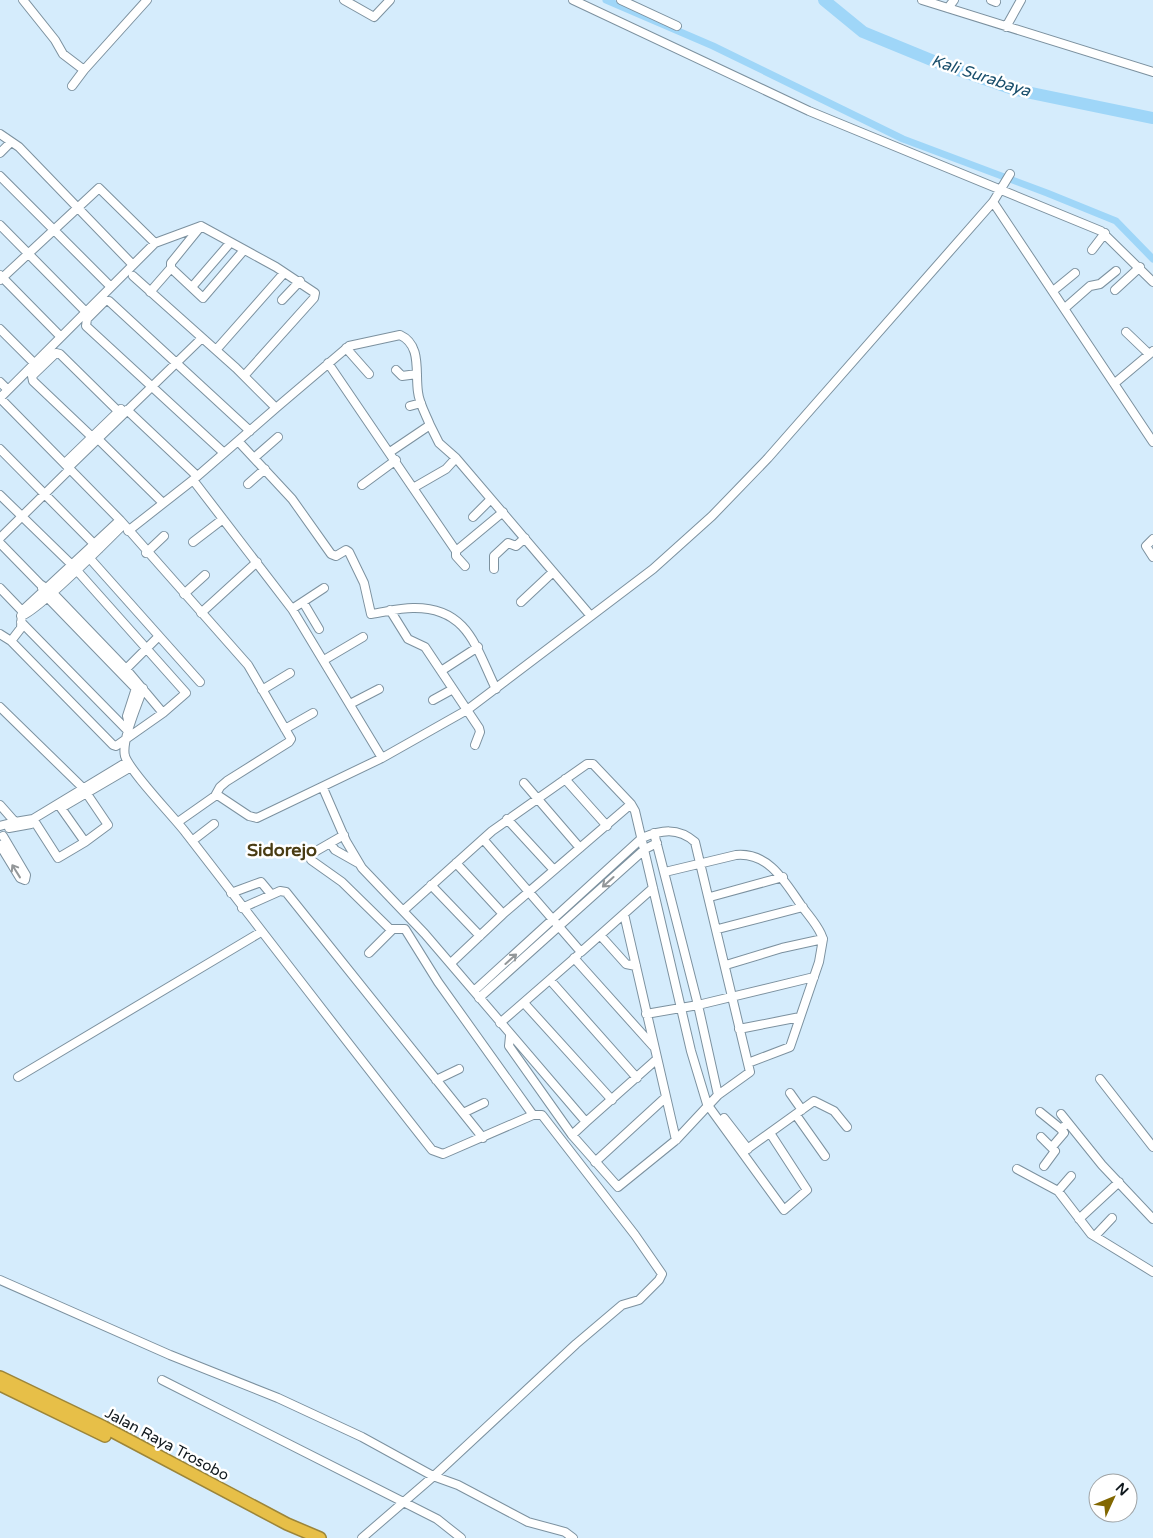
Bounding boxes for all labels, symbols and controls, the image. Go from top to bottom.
water label: Kali Surabaya [929,51,1034,102]
district label: Sidorejo [247,839,317,861]
one-way arrow [10,864,20,878]
one-way arrow [602,876,615,887]
one-way arrow [504,953,517,964]
street label: Jalan Raya Trosobo [102,1404,232,1484]
north arrow [1088,1473,1138,1523]
text: N [1112,1479,1132,1499]

